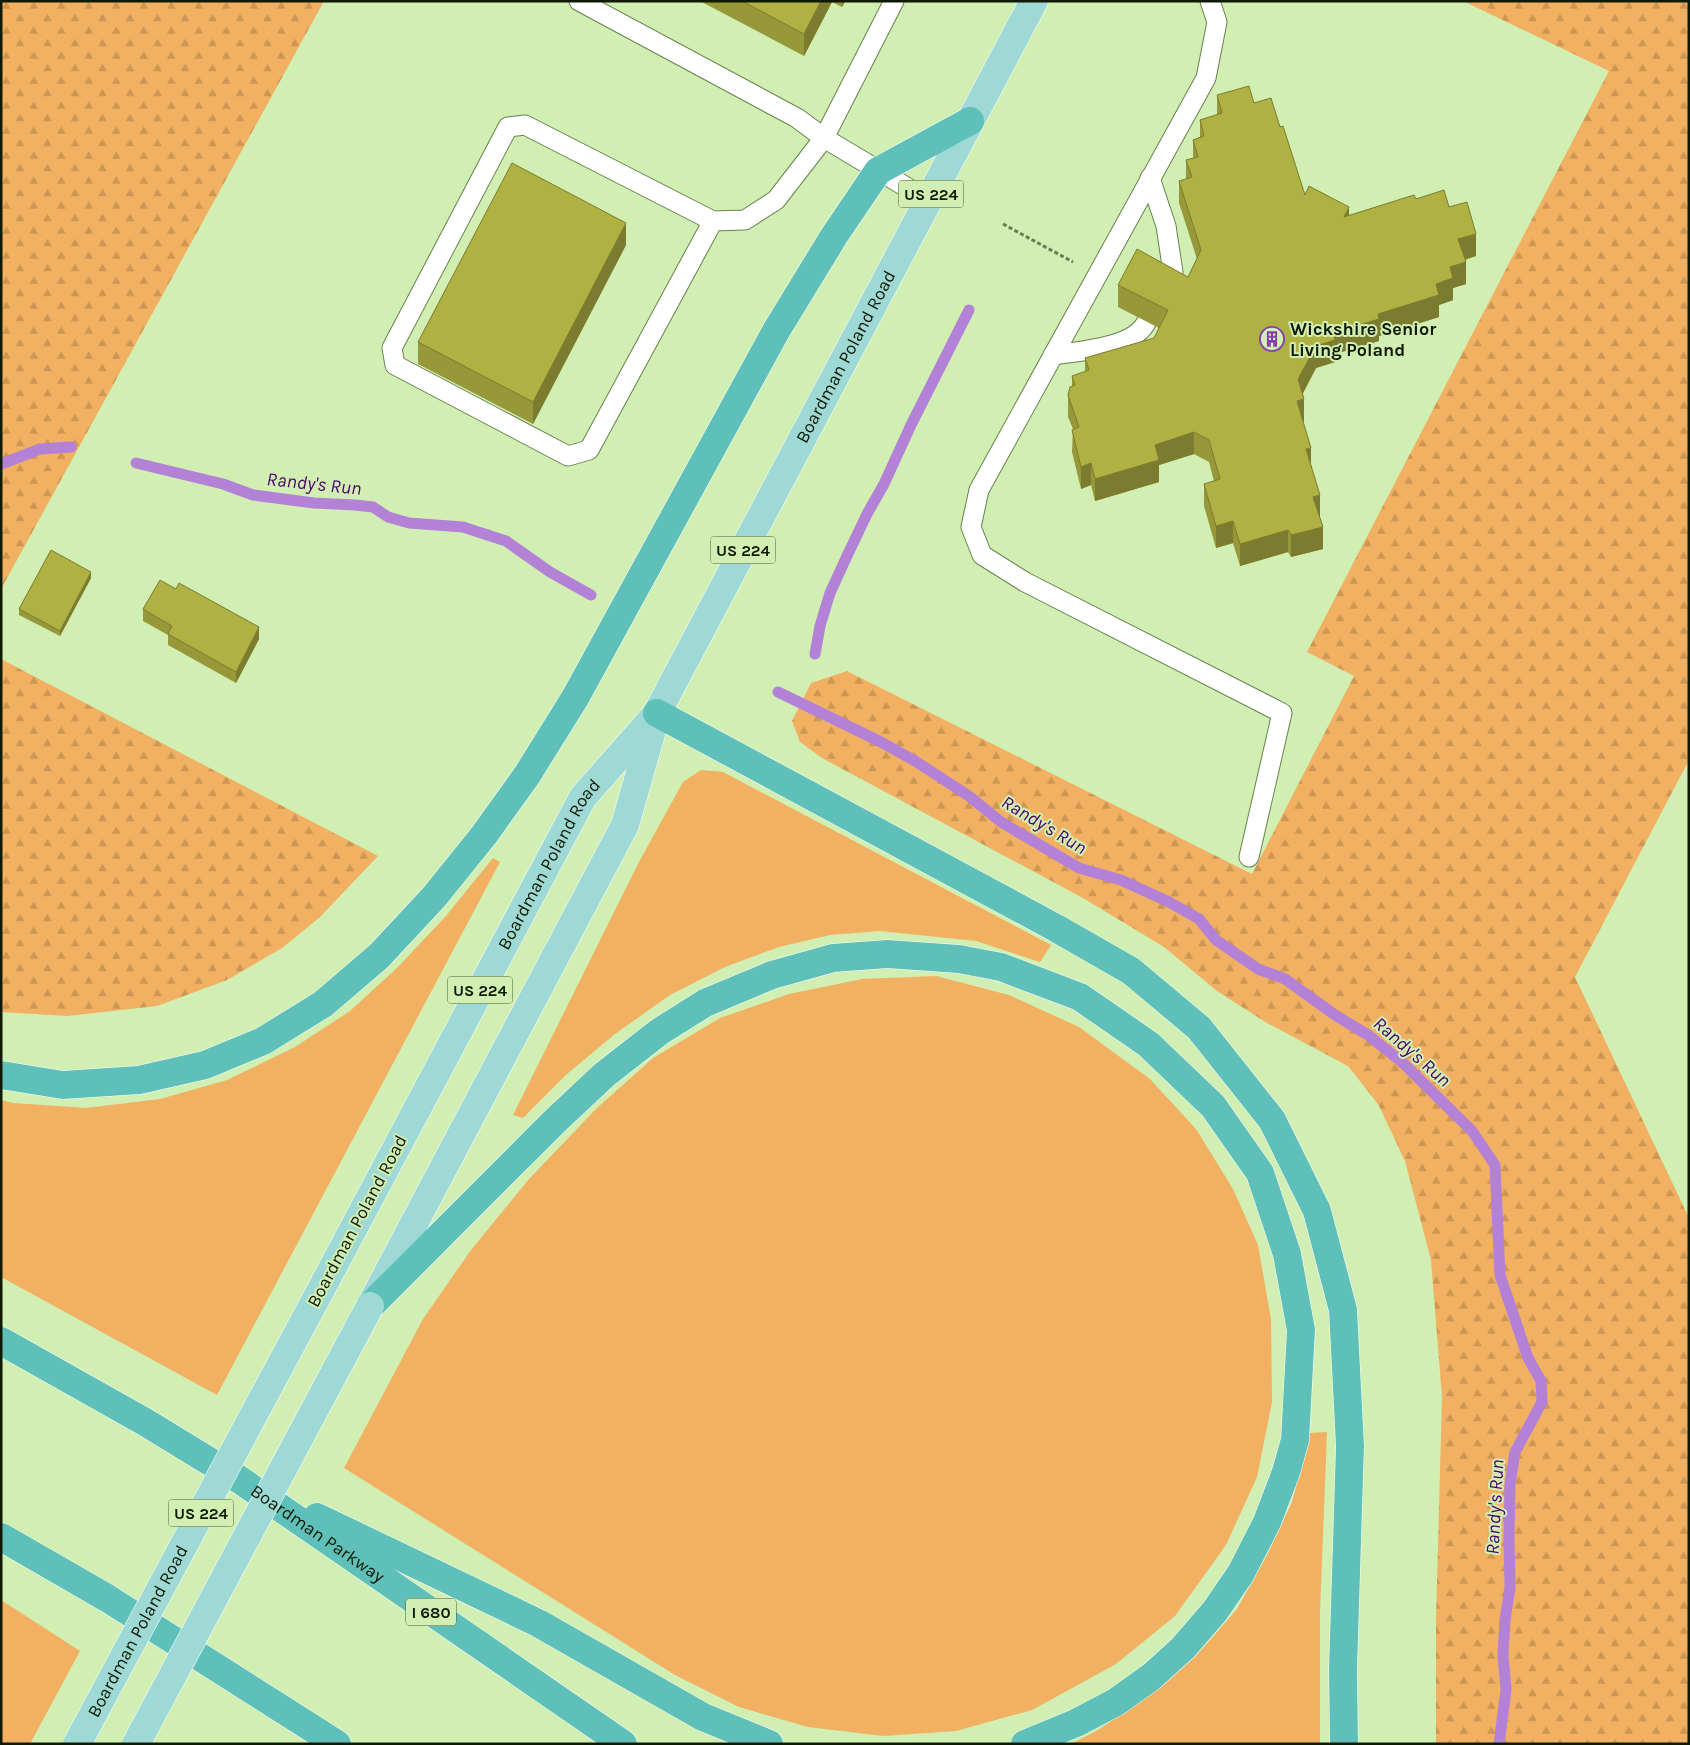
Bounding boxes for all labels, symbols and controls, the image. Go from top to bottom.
road number: US 224 [898,180,964,208]
street label: Boardman Poland Road [791,267,900,447]
place label: Wickshire Senior Living Poland [1290,318,1436,361]
building icon: Wickshire Senior Living Poland [1259,326,1285,352]
water label: Randy's Run [265,468,363,500]
road number: US 224 [710,536,776,564]
street label: Boardman Poland Road [493,774,605,954]
water label: Randy's Run [997,791,1091,859]
road number: US 224 [448,976,512,1004]
water label: Randy's Run [1369,1012,1455,1092]
street label: Boardman Poland Road [302,1131,412,1311]
water label: Randy's Run [1482,1459,1508,1555]
street label: Boardman Parkway [247,1480,390,1588]
road number: US 224 [168,1500,234,1526]
street label: Boardman Poland Road [82,1541,193,1721]
road number: I 680 [406,1598,456,1625]

